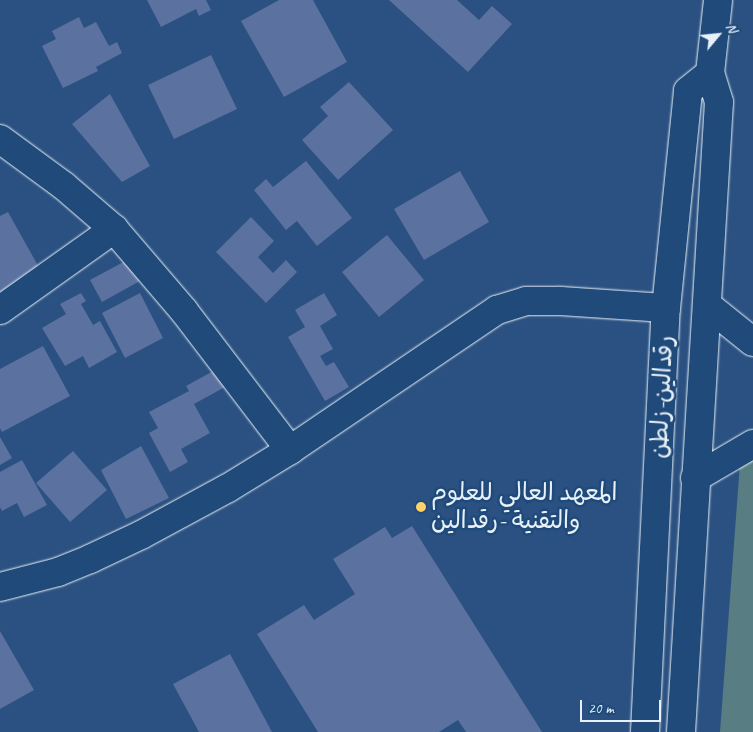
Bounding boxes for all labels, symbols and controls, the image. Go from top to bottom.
north arrow [693,10,743,60]
text: N [722,20,741,36]
street label: رقدالين-زلطن [644,335,680,459]
place label: المعهد العالي للعلوم والتقنية -رقدالين [431,479,617,535]
marker: المعهد العالي للعلوم والتقنية -رقدالين [415,501,427,513]
scale bar [583,690,664,722]
text: 20 m [588,699,614,718]

